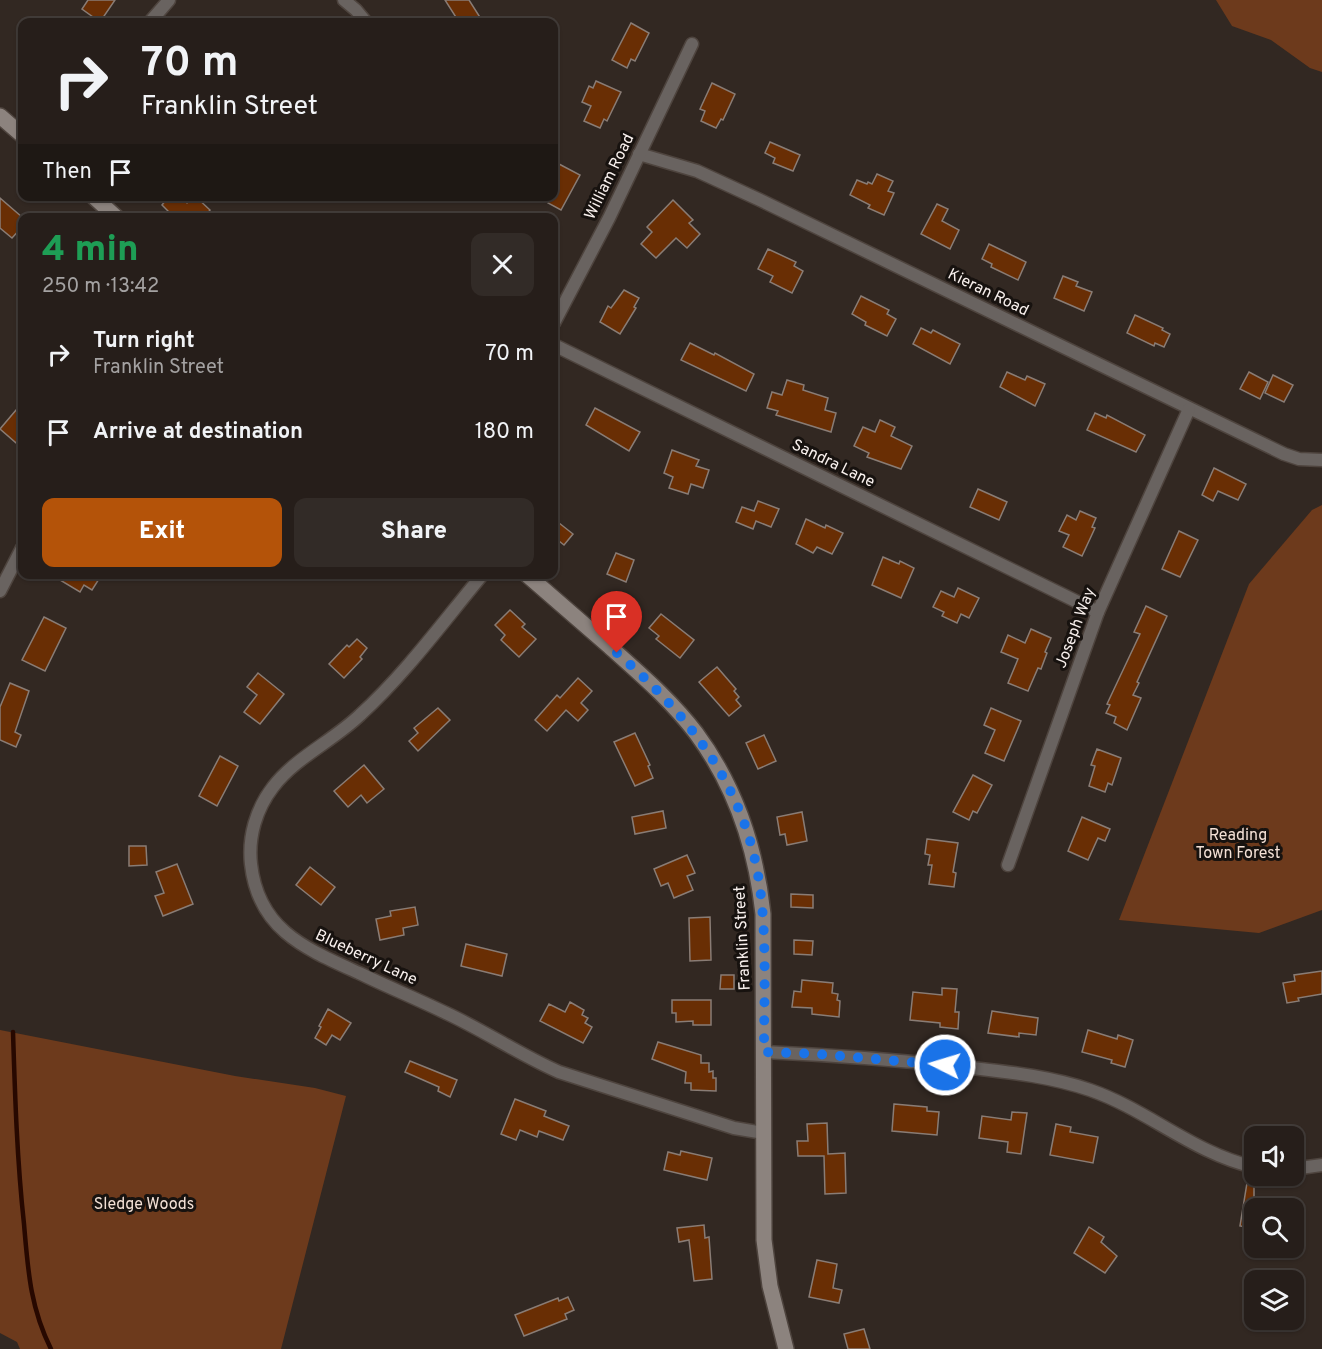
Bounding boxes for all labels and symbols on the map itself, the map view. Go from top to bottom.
street label: William Road [581,131,639,223]
street label: Kieran Road [944,265,1032,321]
street label: Sandra Lane [788,435,878,493]
street label: Joseph Way [1051,585,1101,671]
pin [591,591,642,653]
park label: Reading Town Forest [1195,826,1281,864]
street label: Franklin Street [730,885,756,991]
street label: Blueberry Lane [312,926,420,990]
position arrow [913,1033,977,1097]
park label: Sledge Woods [94,1195,194,1215]

